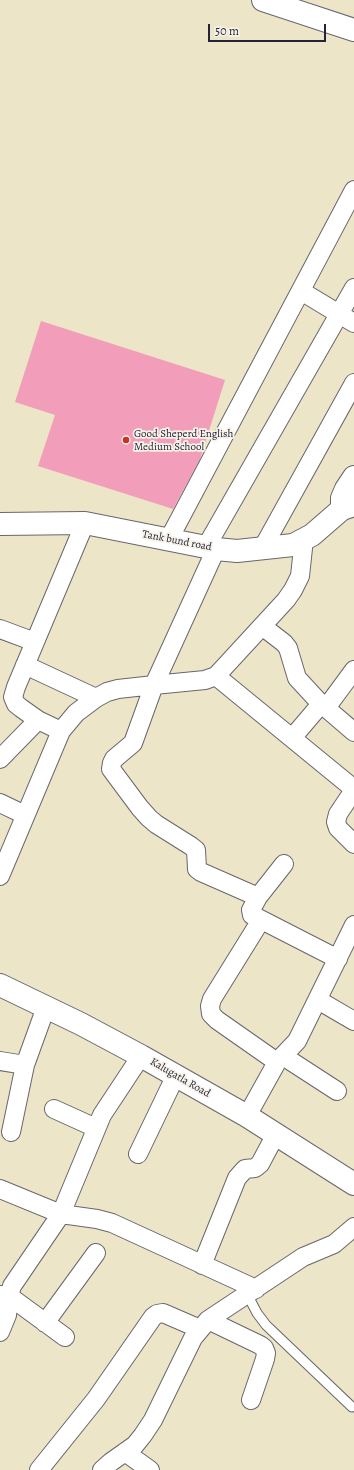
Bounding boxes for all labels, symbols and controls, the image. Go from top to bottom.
scale bar [210,16,328,42]
text: 50 m [215,23,239,39]
place label: Good Sheperd English Medium School [134,427,233,453]
marker: Good Sheperd English Medium School [121,435,131,445]
street label: Tank bund road [141,528,213,554]
street label: Kalugatla Road [147,1055,213,1101]

